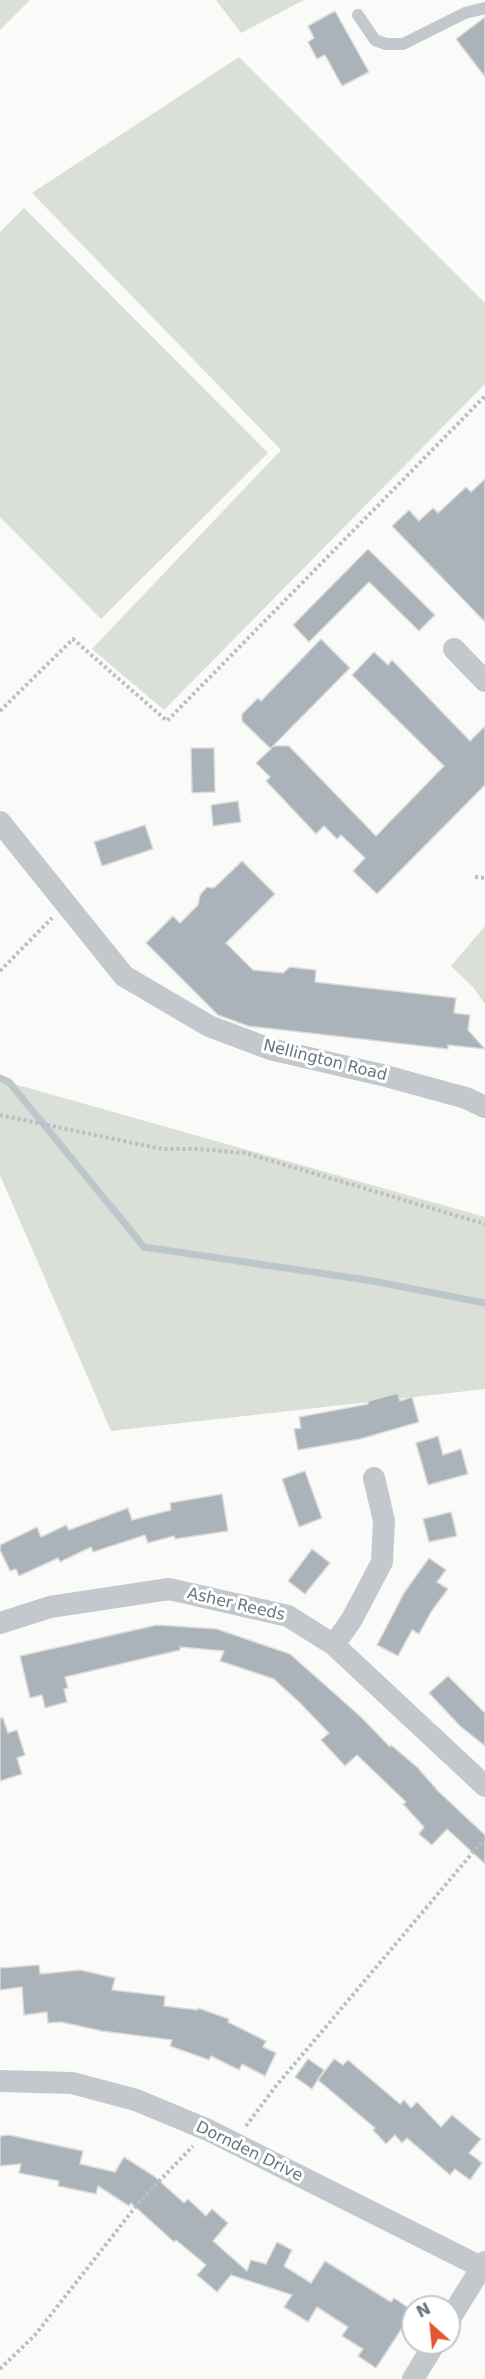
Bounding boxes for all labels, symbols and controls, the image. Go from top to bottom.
street label: Nellington Road [261,1036,389,1086]
street label: Asher Reeds [185,1584,287,1626]
street label: Dornden Drive [192,2118,306,2186]
north arrow [401,2295,461,2355]
text: N [413,2299,434,2322]

